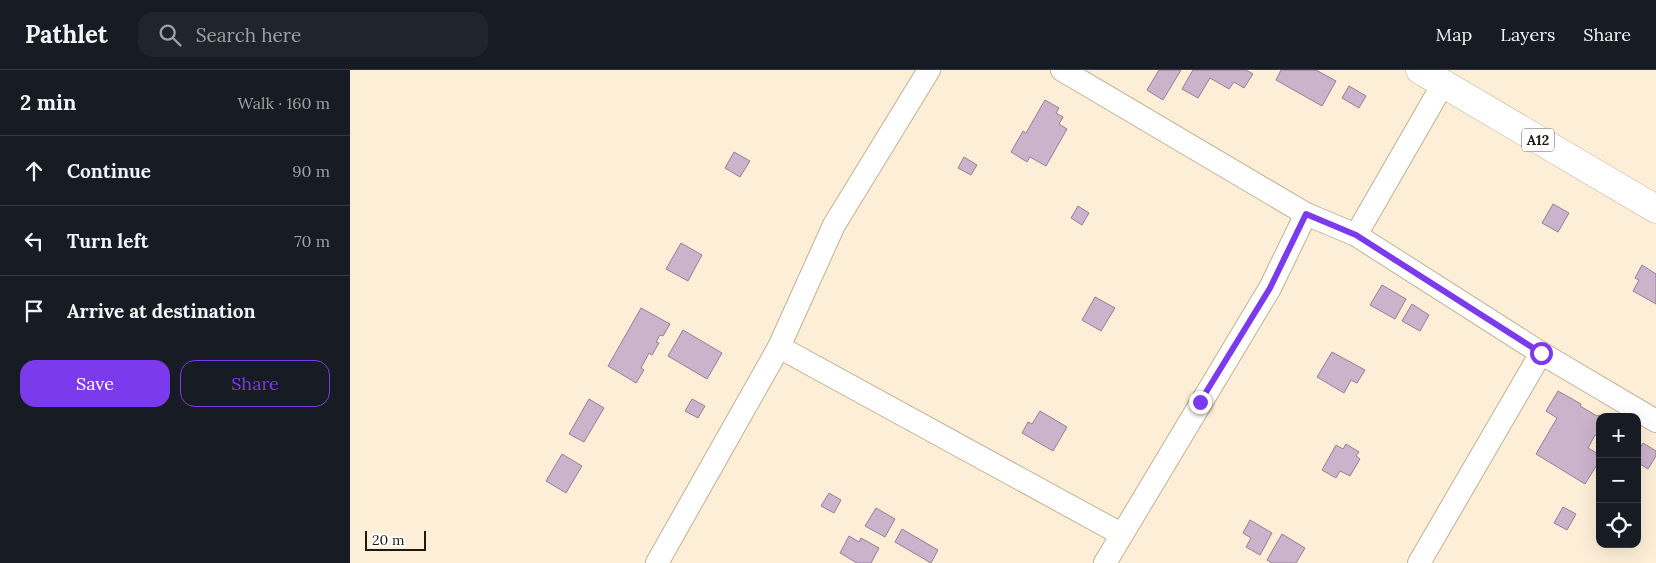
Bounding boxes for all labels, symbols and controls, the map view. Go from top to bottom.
search box [138,12,488,57]
text: Pathlet [25,19,108,50]
icon: search [156,21,184,49]
text: Search here [196,23,301,47]
text: Map [1436,23,1472,46]
text: Layers [1500,23,1555,46]
text: Share [1583,23,1631,46]
text: 2 min [20,89,76,116]
text: Walk · 160 m [238,93,330,113]
road number: A12 [1522,128,1554,152]
icon: ahead [20,157,48,185]
text: Continue [67,159,151,183]
text: 90 m [292,161,330,181]
icon: left [20,227,48,255]
text: Turn left [67,229,148,253]
text: 70 m [294,231,330,251]
icon: arrive [20,297,48,325]
text: Arrive at destination [67,299,256,323]
route start [1530,342,1553,365]
button: Save [20,360,170,407]
button: Share [180,360,330,407]
route end [1189,391,1212,414]
map controls [1596,413,1641,548]
button: + [1596,413,1641,458]
button: − [1596,458,1641,503]
button: locate [1596,503,1641,548]
scale bar [365,528,426,551]
text: 20 m [372,531,404,549]

